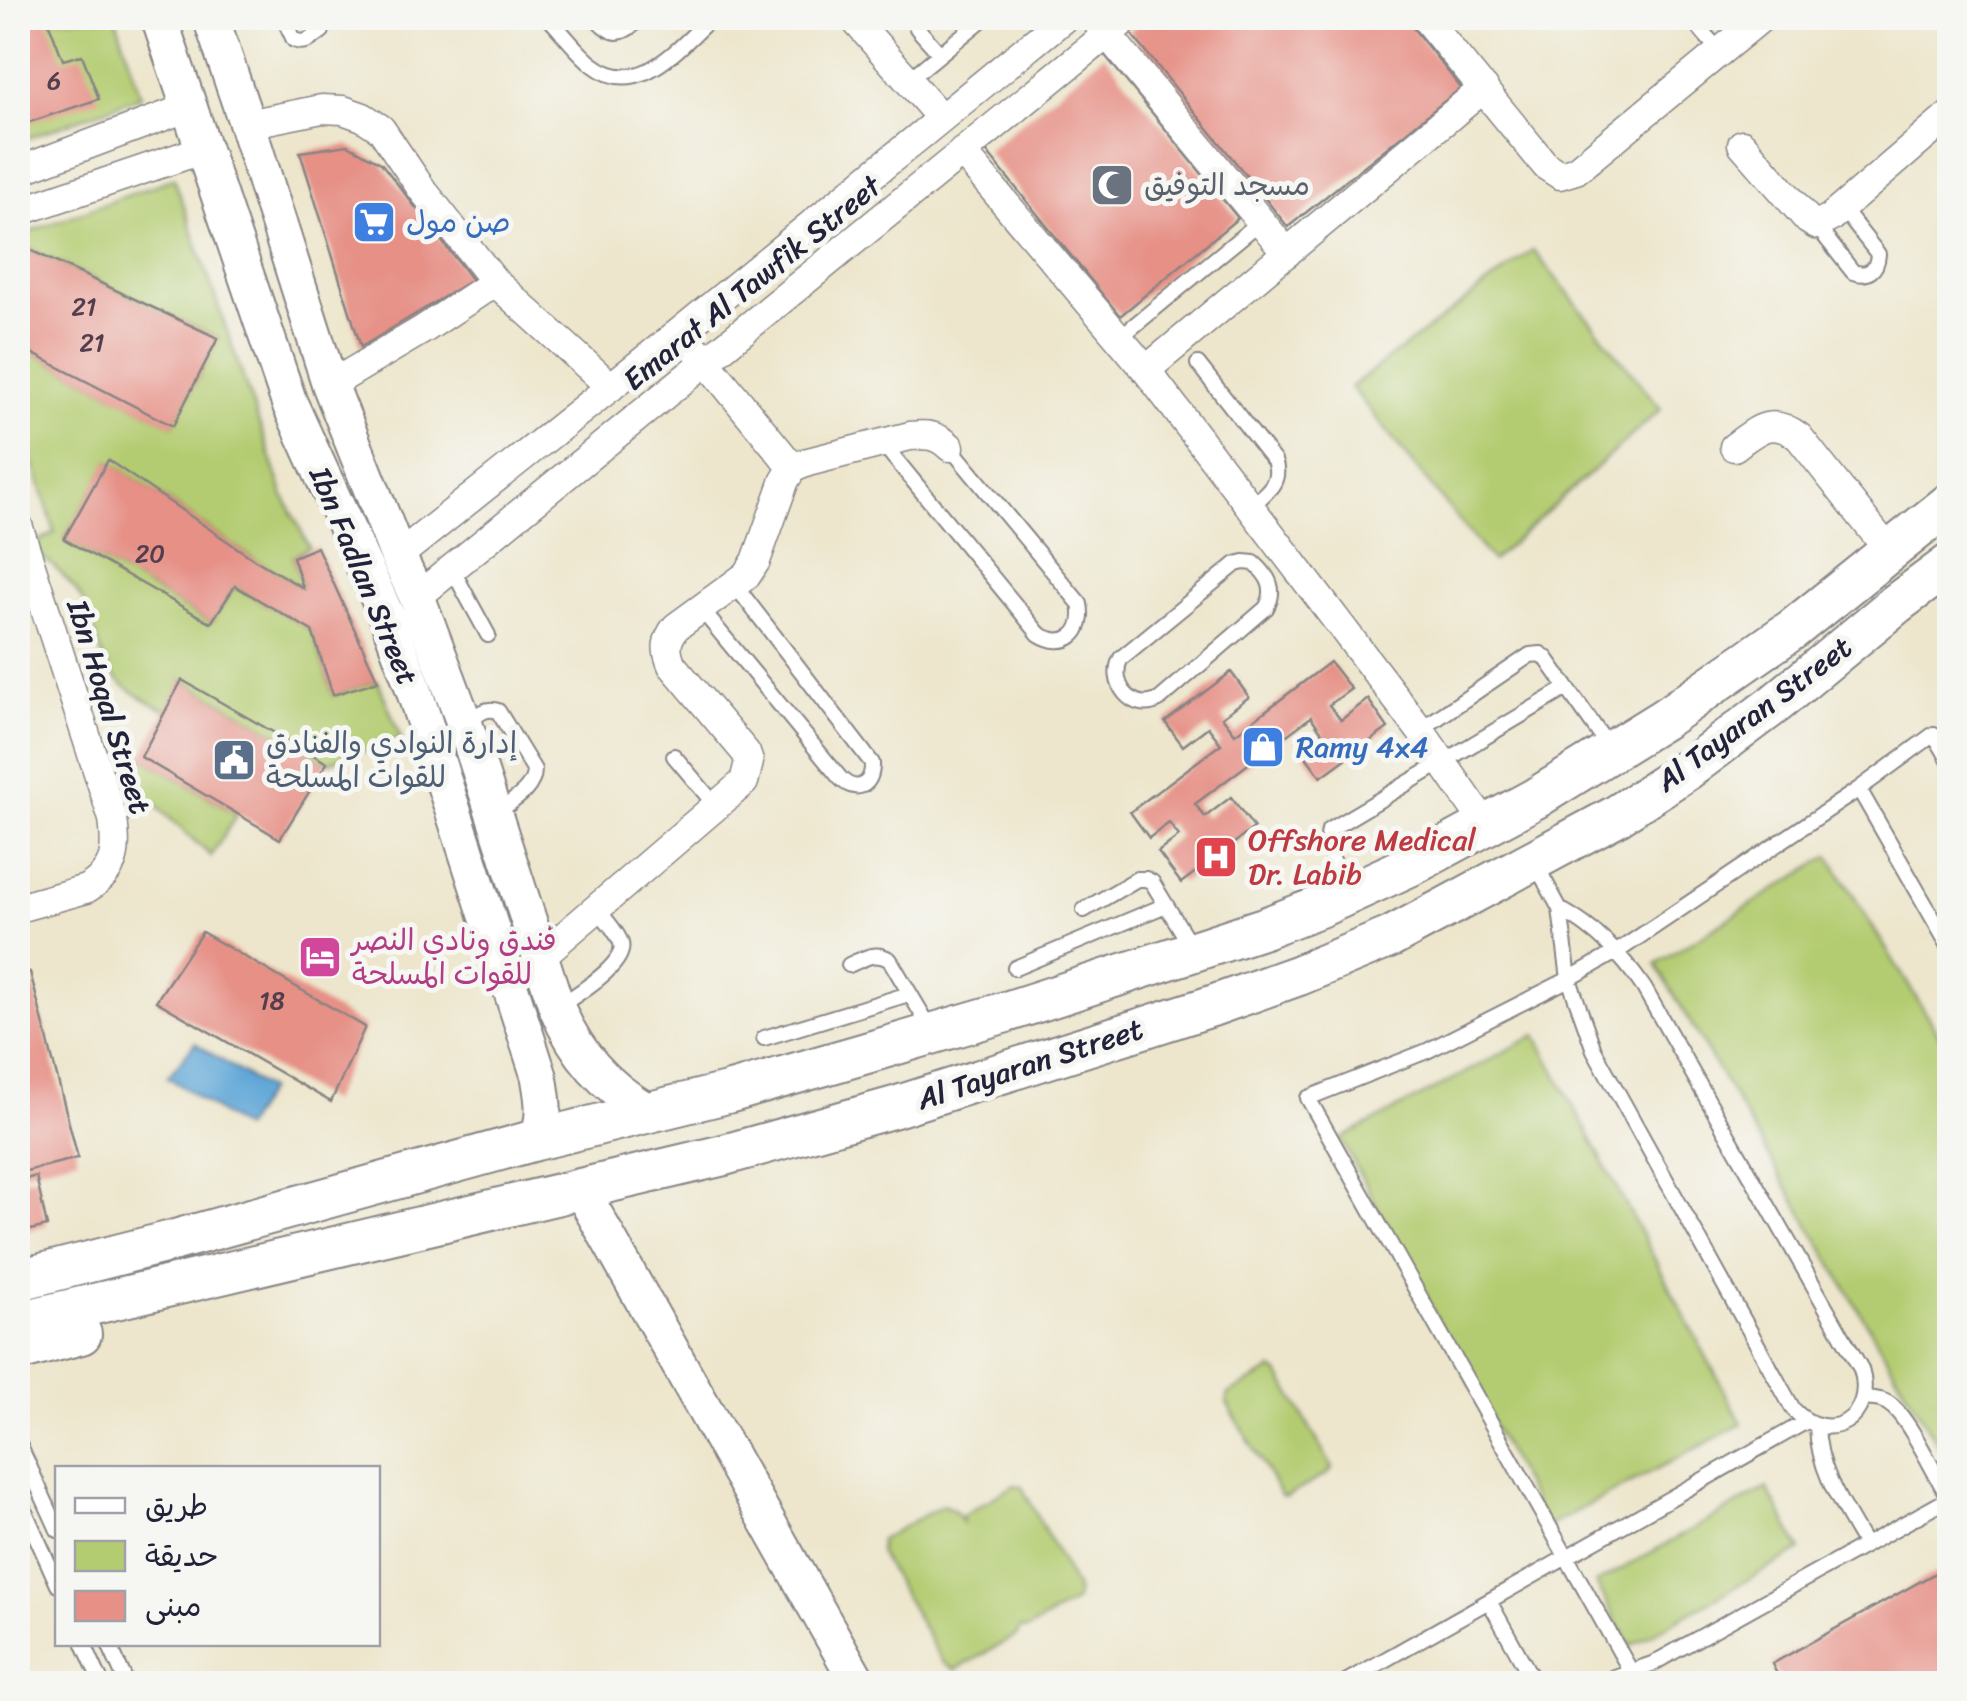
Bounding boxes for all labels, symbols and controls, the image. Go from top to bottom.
house number: 6 [47,58,61,103]
place label: مسجد التوفيق [1144,158,1310,212]
street label: Emarat Al Tawfik Street [610,160,895,405]
mosque icon: مسجد التوفيق [1089,162,1135,208]
place label: صن مول [406,195,511,249]
supermarket icon: صن مول [351,199,397,245]
house number: 21 [71,284,97,329]
house number: 21 [79,320,105,365]
street label: Ibn Fadlan Street [293,457,434,694]
house number: 20 [135,531,165,576]
street label: Ibn Hoqal Street [50,592,167,821]
street label: Al Tayaran Street [1643,622,1864,807]
place label: إدارة النوادي والفنادق للقوات المسلحة [266,716,517,804]
place label: Ramy 4x4 [1296,720,1429,774]
shop icon: Ramy 4x4 [1240,724,1286,770]
public building icon: إدارة النوادي والفنادق للقوات المسلحة [211,737,257,783]
place label: Offshore Medical Dr. Labib [1248,813,1476,901]
hospital icon: Offshore Medical Dr. Labib [1193,834,1239,880]
place label: فندق ونادي النصر للقوات المسلحة [349,913,557,1001]
hotel icon: فندق ونادي النصر للقوات المسلحة [297,934,343,980]
house number: 18 [259,978,285,1023]
street label: Al Tayaran Street [909,1002,1150,1126]
legend [55,1466,380,1646]
text: طريق [145,1479,208,1533]
text: حديقة [145,1529,219,1583]
text: مبنى [145,1579,201,1633]

